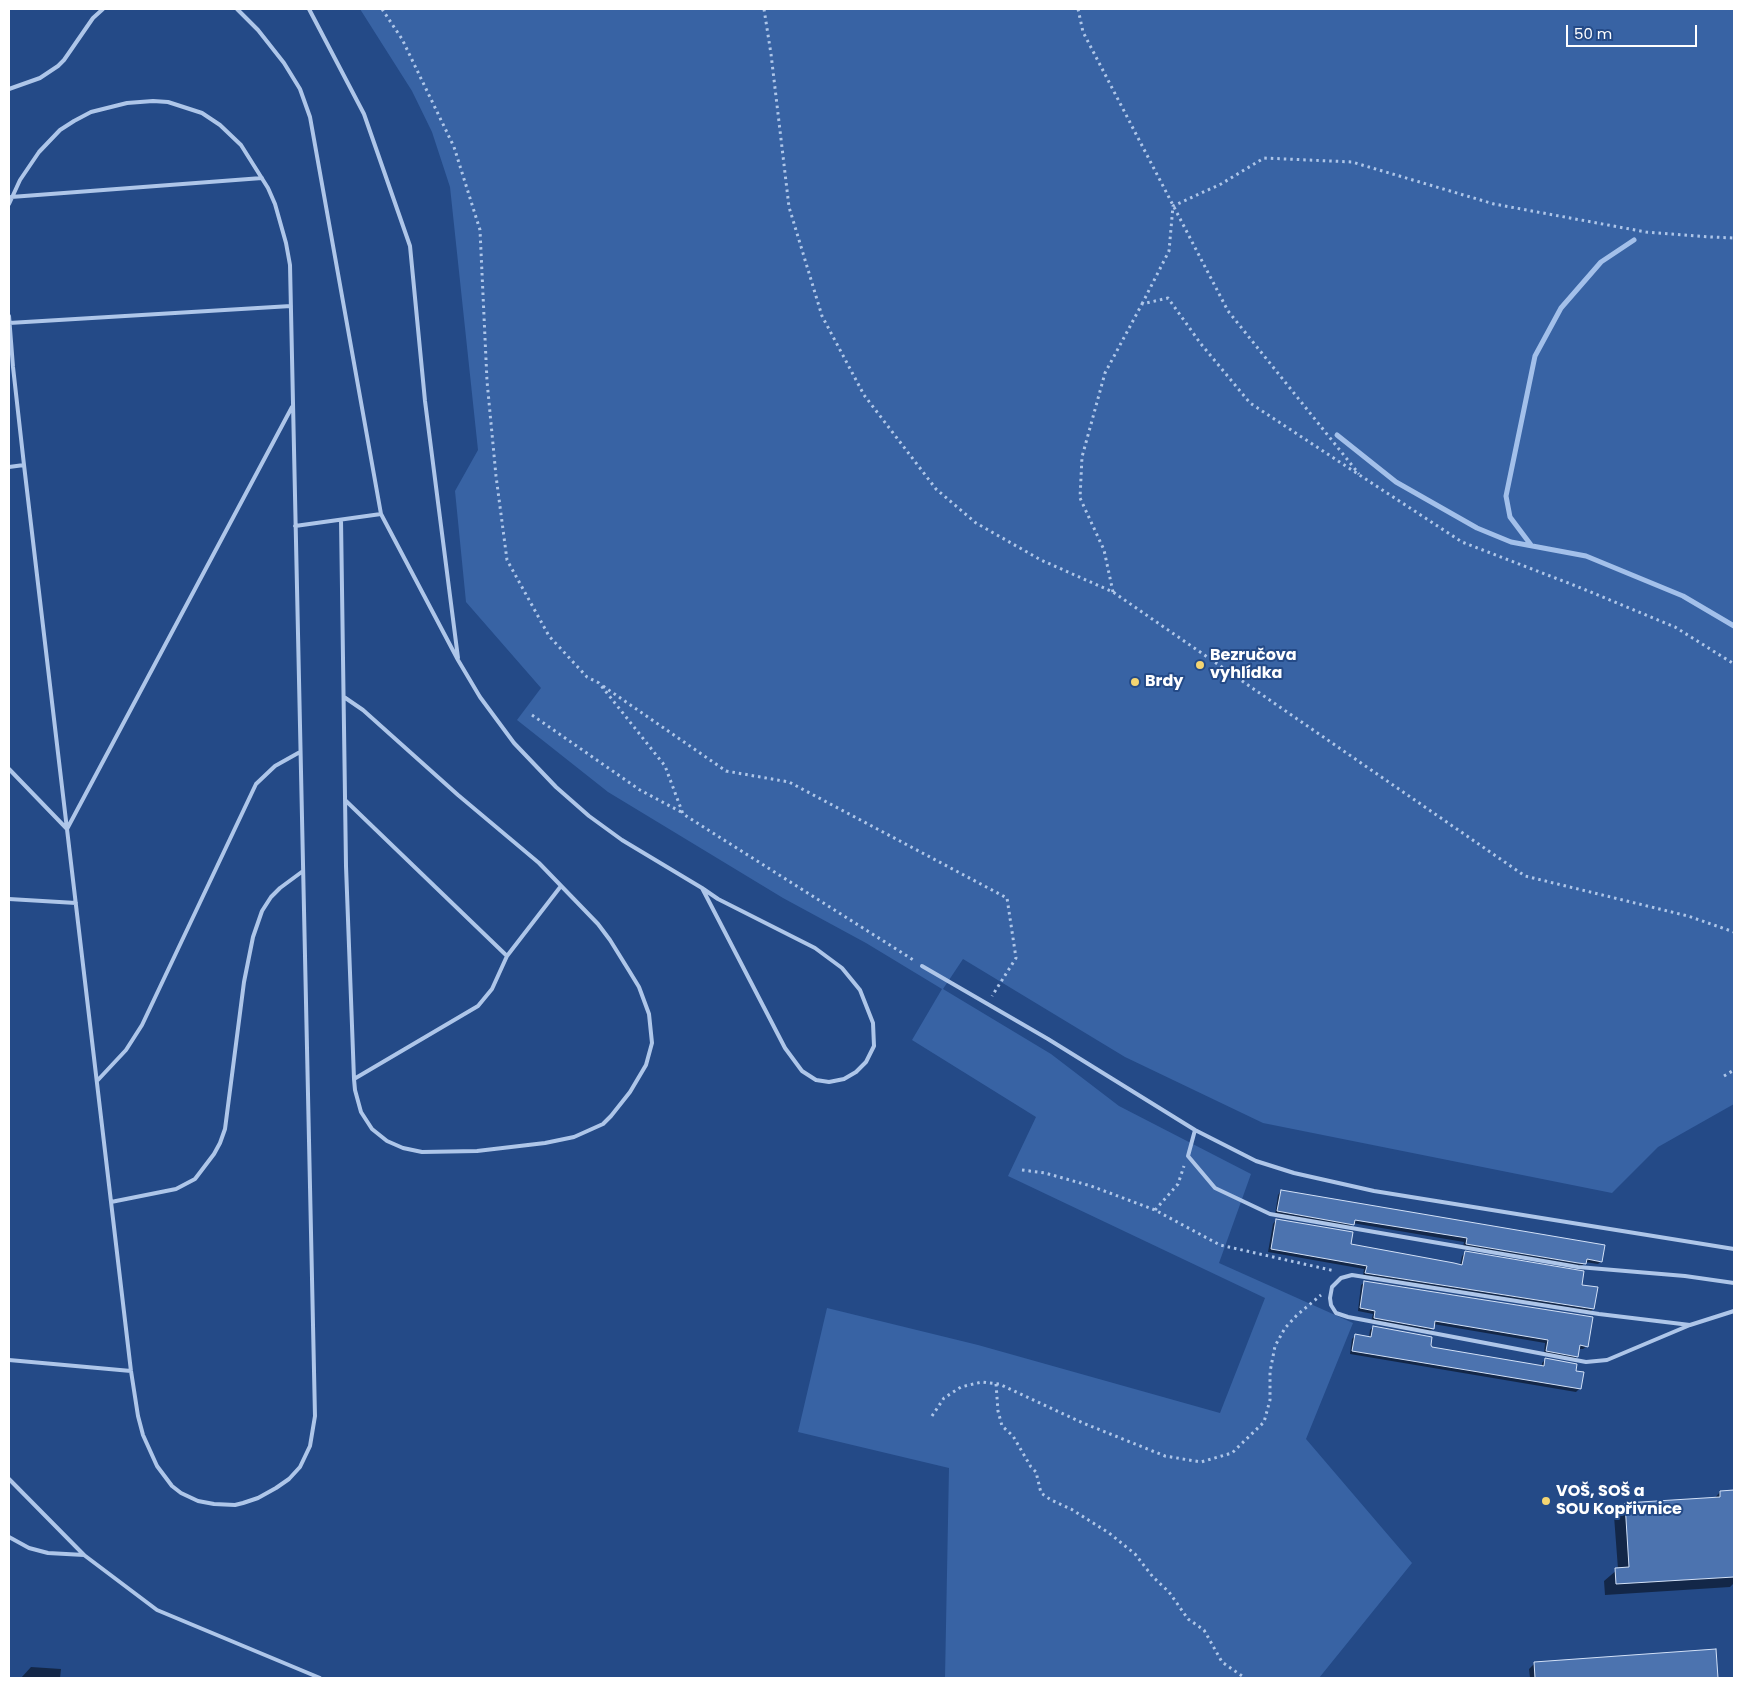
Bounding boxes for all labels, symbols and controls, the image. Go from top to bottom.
scale bar [1568,15,1699,47]
text: 50 m [1574,23,1612,44]
place label: Bezručova vyhlídka [1210,646,1297,684]
marker: Bezručova vyhlídka [1194,659,1206,671]
place label: Brdy [1145,672,1183,692]
marker: Brdy [1129,676,1141,688]
place label: VOŠ, SOŠ a SOU Kopřivnice [1556,1482,1682,1520]
marker: VOŠ, SOŠ a SOU Kopřivnice [1540,1495,1552,1507]

